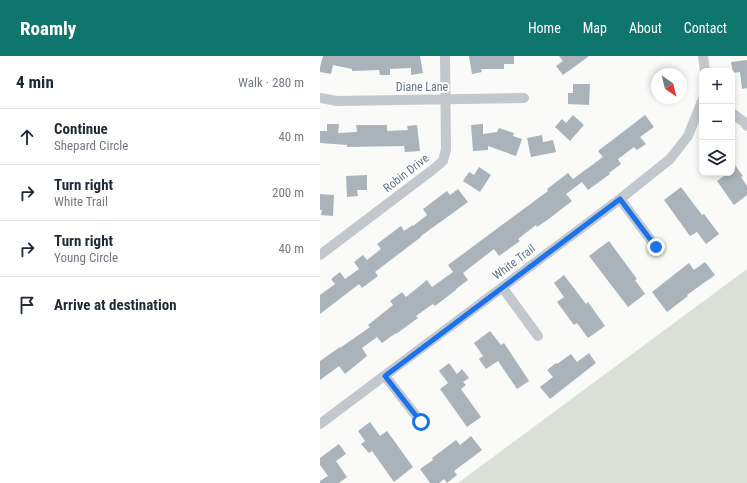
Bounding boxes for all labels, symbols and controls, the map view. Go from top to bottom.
text: Roamly [20,17,76,40]
text: Home [528,20,561,36]
text: Map [583,20,607,36]
text: About [629,20,662,36]
text: Contact [684,20,727,36]
north arrow [651,68,687,104]
map controls [699,68,735,176]
button: + [699,68,735,104]
text: 4 min [16,72,54,92]
text: Walk · 280 m [238,75,304,90]
street label: Diane Lane [396,80,449,94]
button: − [699,104,735,140]
text: Continue [54,120,108,138]
icon: ahead [16,126,38,148]
text: 40 m [278,129,304,144]
text: Shepard Circle [54,138,128,153]
button: layers [699,140,735,176]
street label: Robin Drive [381,151,432,195]
text: Turn right [54,176,113,194]
icon: right [16,182,38,204]
text: 200 m [272,185,304,200]
text: White Trail [54,194,108,209]
text: Turn right [54,232,113,250]
icon: right [16,238,38,260]
route end [647,238,665,256]
text: 40 m [278,241,304,256]
street label: White Trail [490,241,538,283]
text: Young Circle [54,250,118,265]
icon: arrive [16,294,38,316]
text: Arrive at destination [54,296,177,314]
route start [412,413,430,431]

